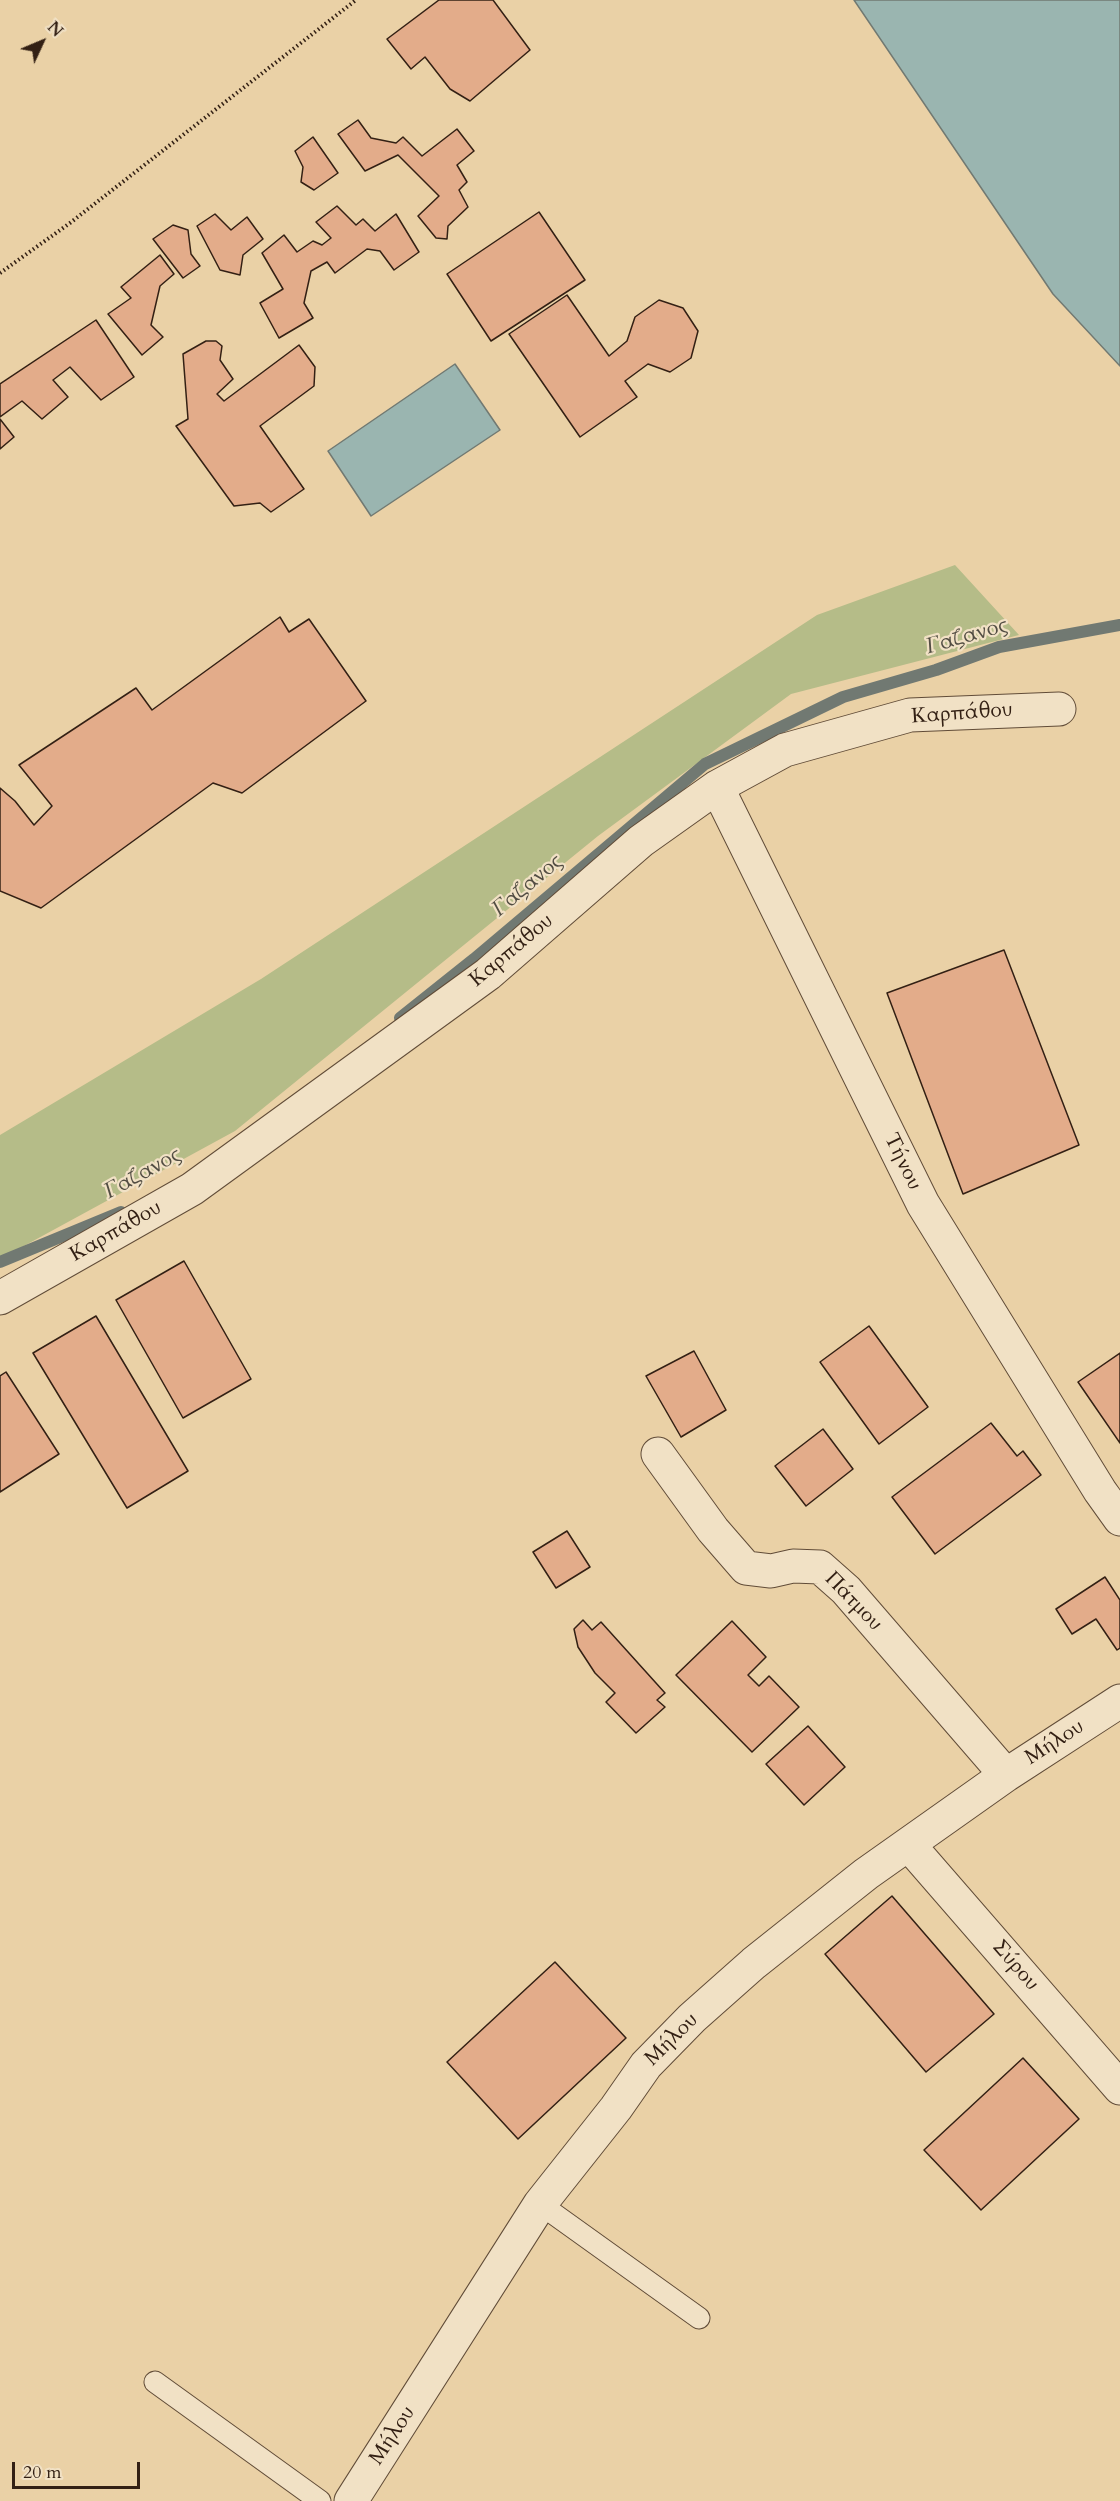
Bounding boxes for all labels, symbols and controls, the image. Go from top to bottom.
north arrow [12,12,72,72]
text: N [42,17,68,42]
water label: Γαζανος [923,613,1011,661]
street label: Καρπάθου [910,698,1014,730]
water label: Γαζανος [487,849,569,923]
street label: Καρπάθου [465,909,559,993]
street label: Τήνου [878,1129,926,1195]
water label: Γαζανος [100,1142,186,1206]
street label: Καρπάθου [66,1196,166,1268]
street label: Πάτμου [819,1567,887,1637]
street label: Μήλου [1021,1715,1089,1771]
street label: Σύρου [986,1936,1044,1996]
street label: Μήλου [640,2008,704,2072]
street label: Μήλου [365,2402,421,2470]
scale bar [15,2450,142,2488]
text: 20 m [23,2460,62,2485]

